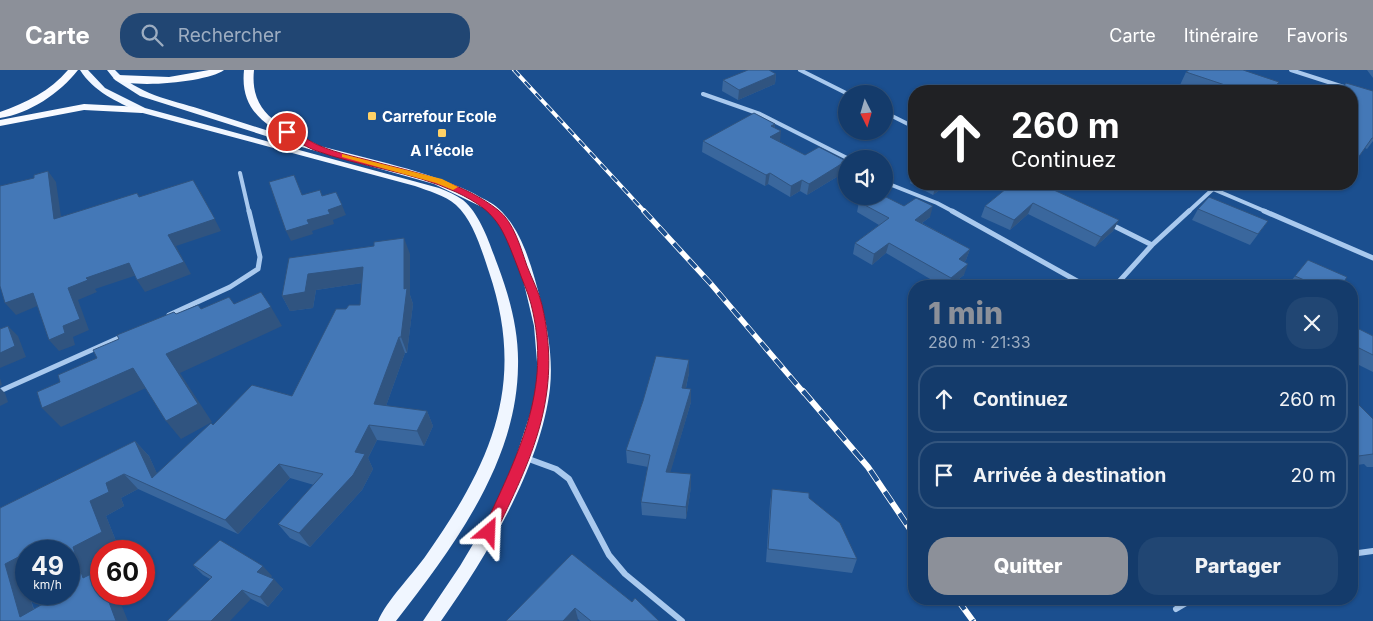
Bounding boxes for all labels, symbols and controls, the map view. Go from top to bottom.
search box [120,13,470,58]
text: Carte [25,21,90,50]
icon: search [138,21,166,49]
text: Rechercher [178,24,281,47]
text: Carte [1109,25,1156,46]
text: Itinéraire [1184,25,1258,46]
text: Favoris [1286,25,1348,46]
north arrow [838,85,892,140]
map controls [838,85,893,205]
text: 260 m [1011,104,1120,146]
icon: ahead [928,105,993,170]
place label: Carrefour Ecole [382,107,497,126]
marker: Carrefour Ecole [366,110,378,122]
pin [266,111,308,153]
icon: arrive [273,118,301,146]
marker: A l'école [436,127,448,139]
place label: A l'école [410,141,474,160]
text: Continuez [1011,146,1116,172]
button: sound [838,150,893,205]
text: 1 min [928,295,1003,331]
button: close [1286,297,1338,349]
text: 280 m · 21:33 [928,332,1031,352]
icon: ahead [930,385,958,413]
text: Continuez [973,388,1068,411]
text: 260 m [1279,388,1336,411]
icon: arrive [930,461,958,489]
text: Arrivée à destination [973,464,1166,487]
text: 20 m [1290,464,1336,487]
position arrow [462,505,514,557]
button: Quitter [928,537,1128,595]
button: Partager [1138,537,1338,595]
speed limit sign: 60 [90,540,155,605]
text: 49 [31,551,64,581]
text: km/h [33,577,62,592]

